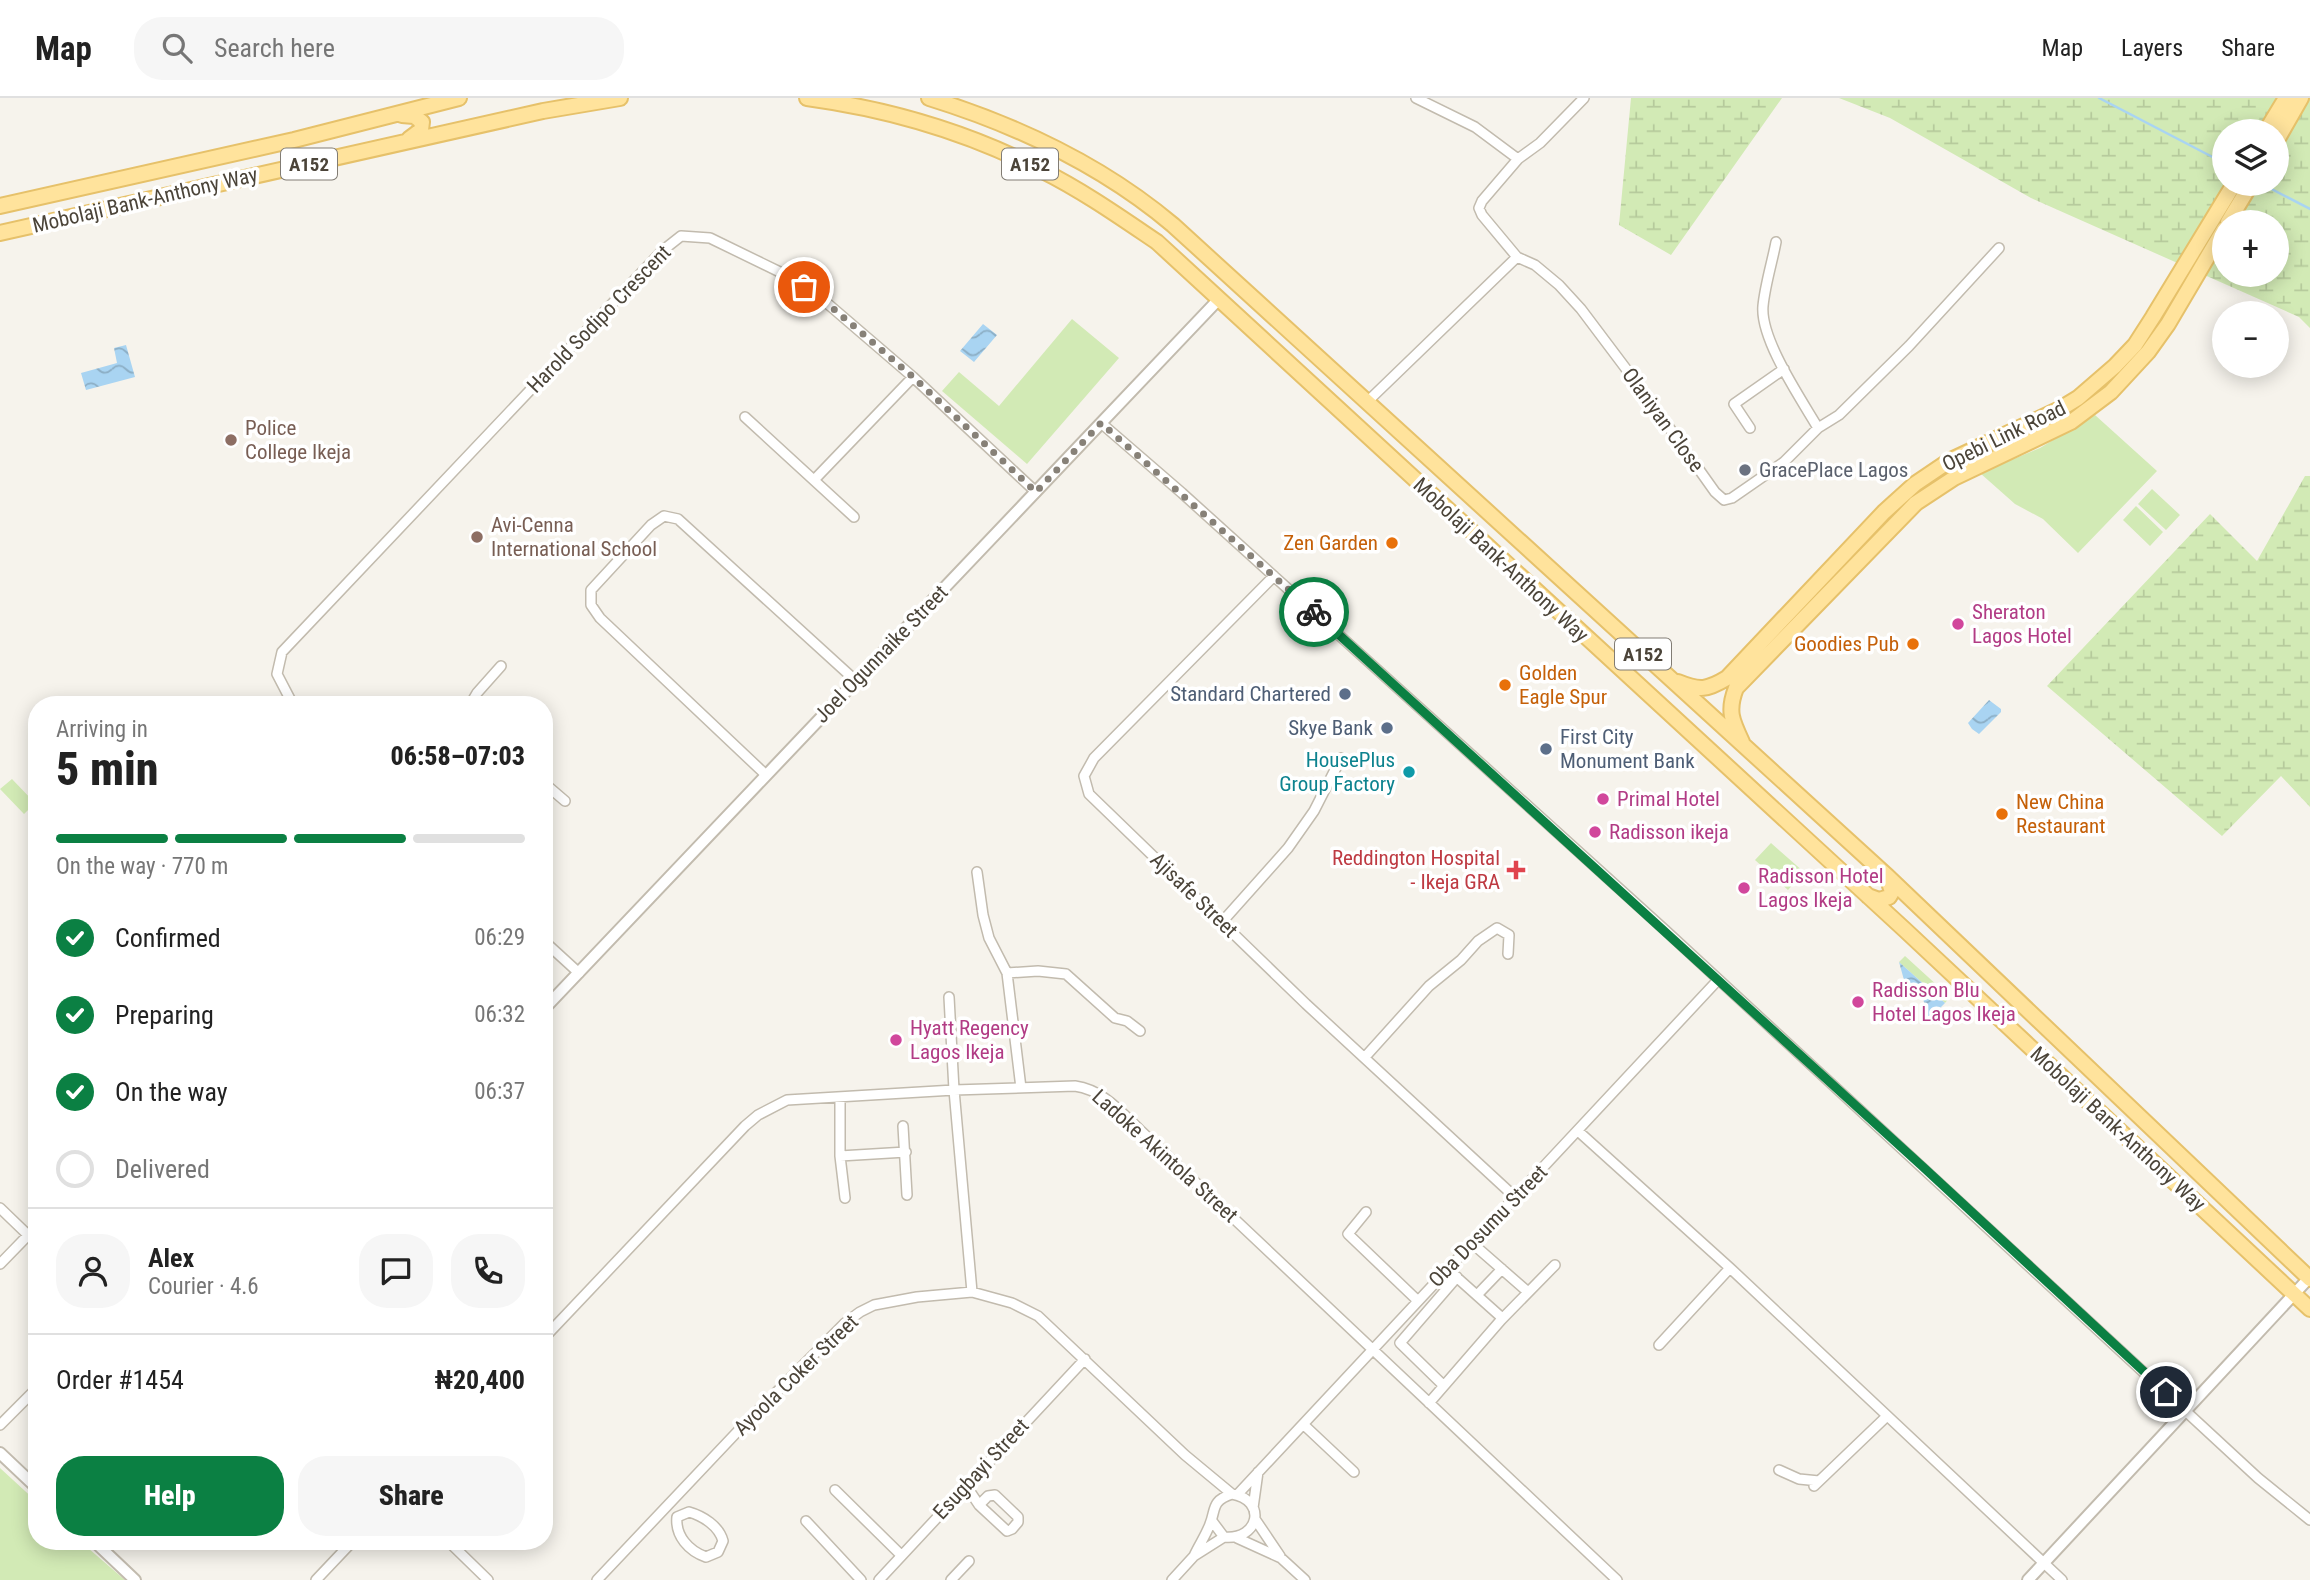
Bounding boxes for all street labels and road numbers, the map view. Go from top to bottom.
road number: A152 [281,148,337,180]
road number: A152 [1002,148,1058,180]
street label: Mobolaji Bank-Anthony Way [30,162,260,238]
street label: Harold Sodipo Crescent [522,240,676,398]
street label: Olaniyan Close [1617,363,1709,477]
street label: Opebi Link Road [1938,396,2070,476]
street label: Mobolaji Bank-Anthony Way [1409,473,1594,647]
street label: Joel Ogunnaike Street [809,580,953,728]
road number: A152 [1615,638,1671,670]
street label: Ajisafe Street [1146,848,1242,942]
street label: Mobolaji Bank-Anthony Way [2026,1042,2211,1216]
street label: Ladoke Akintola Street [1088,1085,1242,1227]
street label: Oba Dosumu Street [1424,1160,1552,1292]
street label: Ayoola Coker Street [729,1310,863,1440]
street label: Esugbayi Street [928,1414,1034,1524]

